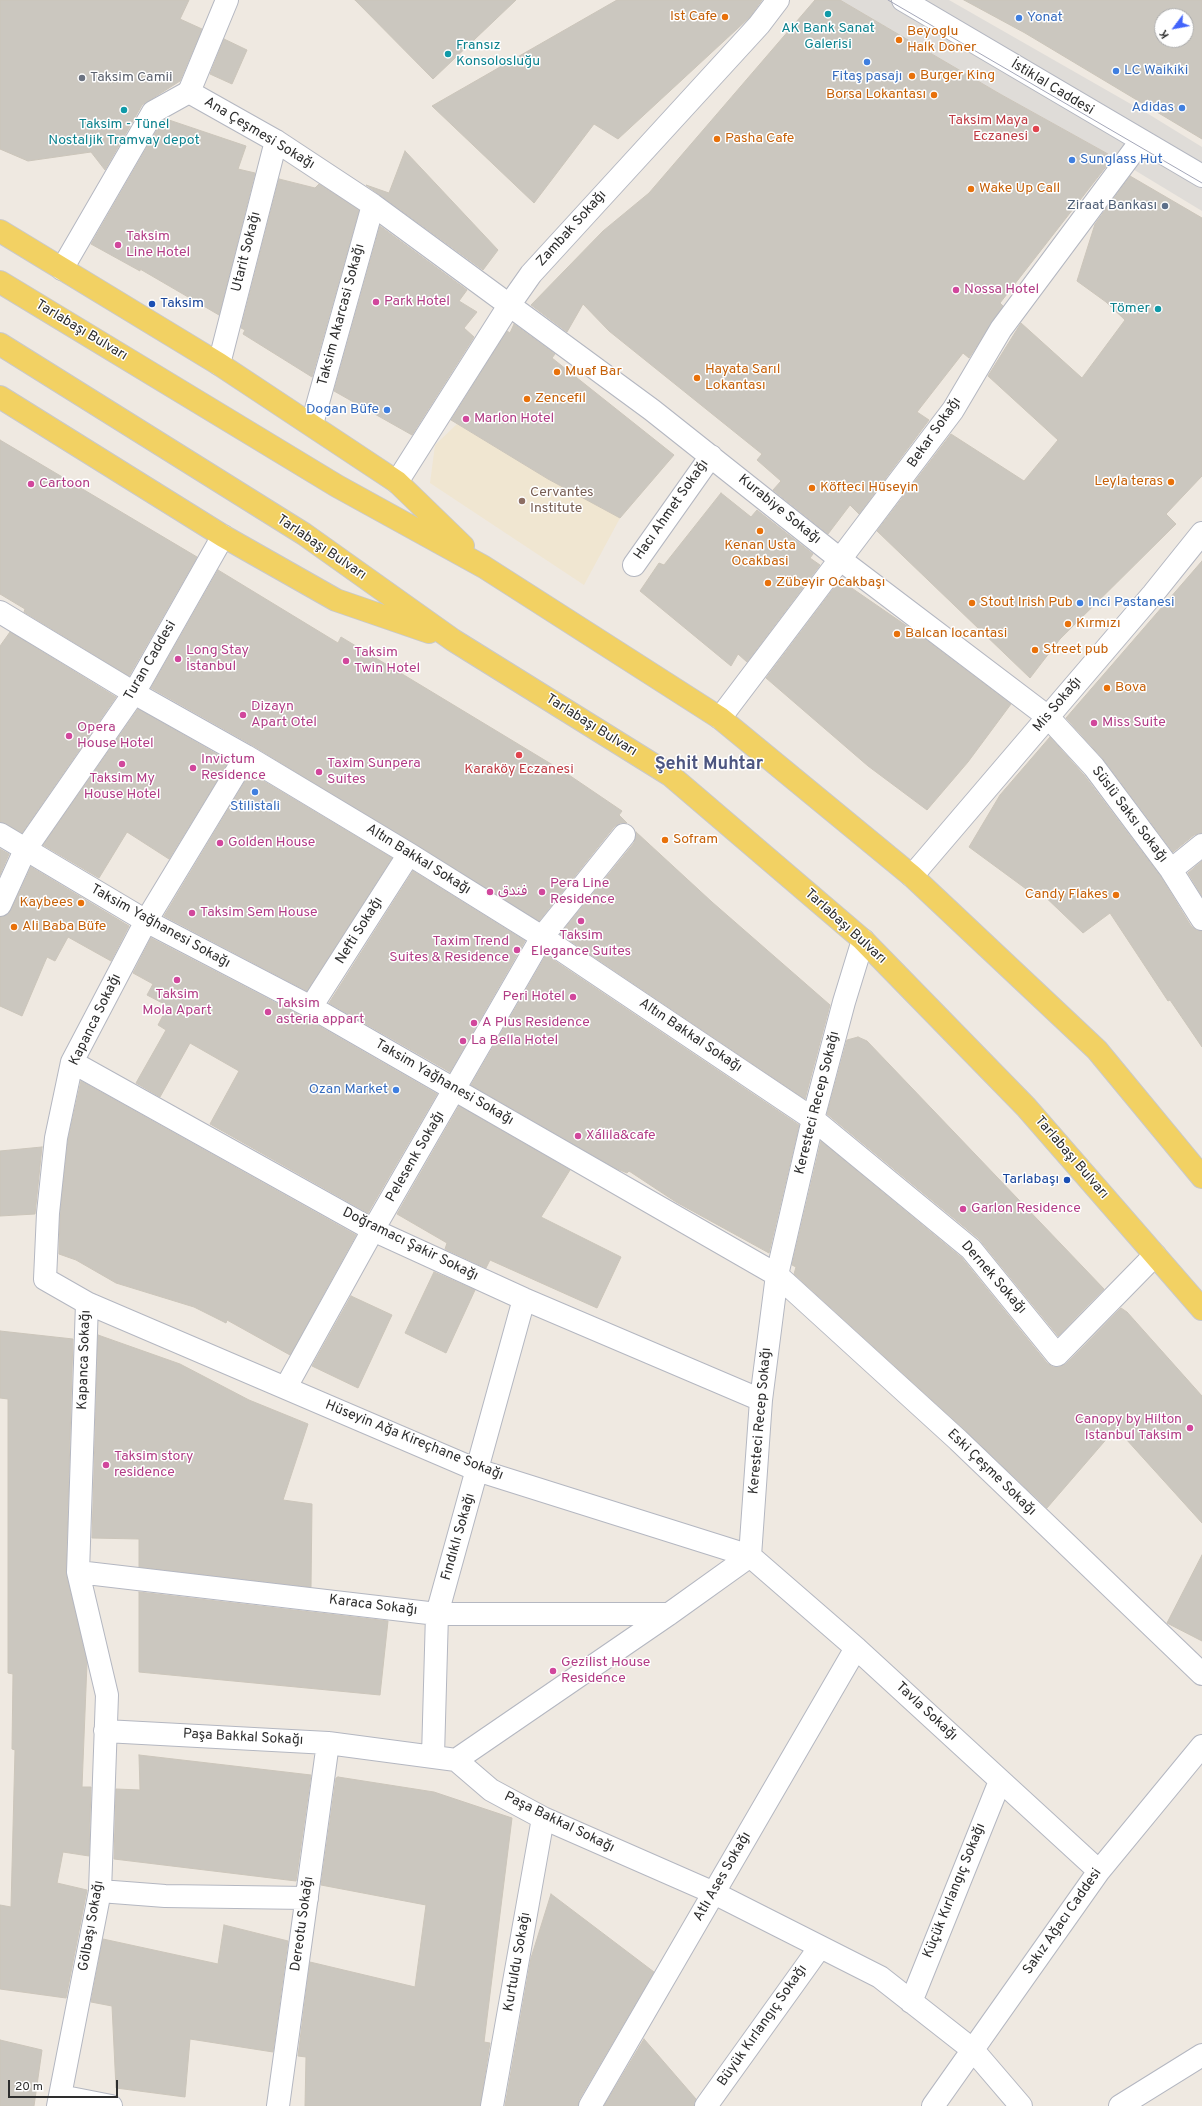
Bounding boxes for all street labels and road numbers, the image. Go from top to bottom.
street label: İstiklal Caddesi [1007,57,1097,119]
street label: Ana Çeşmesi Sokağı [201,94,317,174]
street label: Zambak Sokağı [533,187,611,271]
street label: Utarit Sokağı [229,210,265,294]
street label: Taksim Akarcasi Sokağı [315,242,369,388]
street label: Tarlabaşı Bulvarı [32,297,130,365]
street label: Bekar Sokağı [905,394,965,472]
street label: Hacı Ahmet Sokağı [631,457,713,563]
street label: Kurabiye Sokağı [734,472,824,548]
street label: Tarlabaşı Bulvarı [273,512,369,584]
street label: Turan Caddesi [121,618,181,704]
street label: Mis Sokağı [1030,674,1086,736]
street label: Tarlabaşı Bulvarı [542,691,640,761]
street label: Süslü Saksı Sokağı [1087,764,1171,866]
street label: Altın Bakkal Sokağı [363,821,473,899]
street label: Taksim Yağhanesi Sokağı [87,882,233,972]
street label: Tarlabaşı Bulvarı [801,886,889,968]
street label: Nefti Sokağı [333,894,387,968]
street label: Kapanca Sokağı [67,971,125,1069]
street label: Altın Bakkal Sokağı [635,995,745,1077]
street label: Keresteci Recep Sokağı [792,1030,844,1176]
street label: Taksim Yağhanesi Sokağı [372,1036,516,1130]
street label: Pelesenk Sokağı [383,1109,449,1205]
street label: Tarlabaşı Bulvarı [1030,1113,1112,1203]
street label: Doğramacı Şakir Sokağı [339,1205,481,1285]
street label: Dernek Sokağı [957,1238,1029,1318]
street label: Kapanca Sokağı [75,1310,95,1410]
street label: Keresteci Recep Sokağı [746,1347,776,1495]
street label: Hüseyin Ağa Kireçhane Sokağı [322,1398,506,1484]
street label: Eski Çeşme Sokağı [943,1426,1039,1520]
street label: Fındıklı Sokağı [439,1491,479,1583]
street label: Karaca Sokağı [328,1592,418,1620]
street label: Tavla Sokağı [892,1679,960,1745]
street label: Paşa Bakkal Sokağı [182,1726,304,1750]
street label: Paşa Bakkal Sokağı [501,1789,617,1857]
street label: Küçük Kırlangıç Sokağı [920,1821,990,1961]
street label: Atlı Ases Sokağı [691,1829,755,1925]
street label: Sakız Ağacı Caddesi [1020,1866,1106,1978]
street label: Dereotu Sokağı [288,1875,318,1973]
street label: Gölbaşı Sokağı [76,1879,108,1973]
street label: Kurtuldu Sokağı [501,1911,535,2013]
street label: Büyük Kırlangıç Sokağı [715,1962,811,2090]

